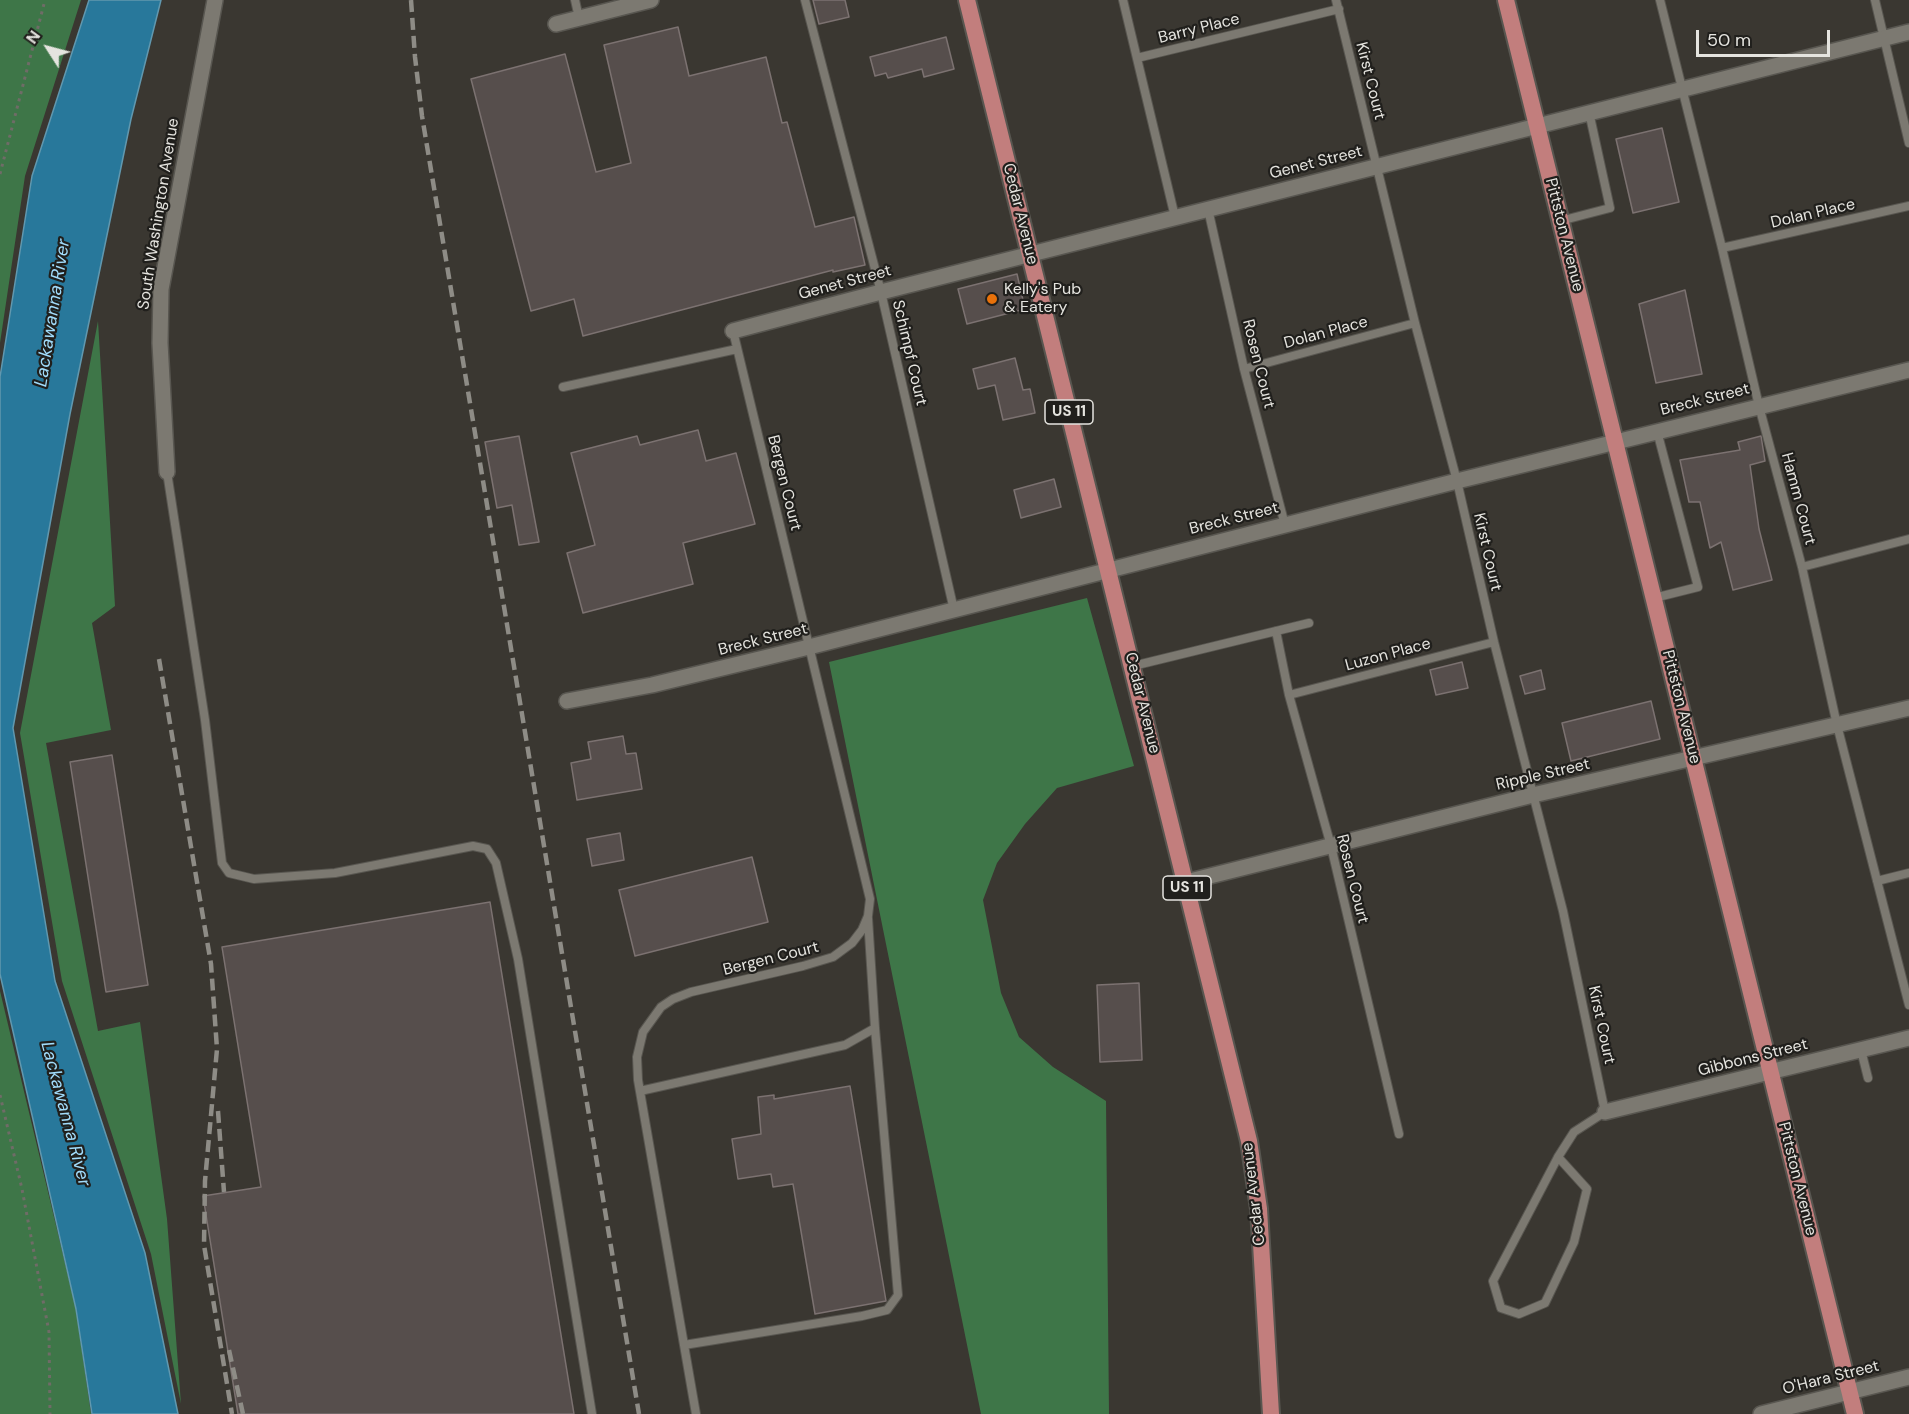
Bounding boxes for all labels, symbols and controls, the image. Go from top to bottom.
street label: Barry Place [1156,10,1242,48]
north arrow [18,18,78,78]
scale bar [1699,18,1832,56]
text: N [21,26,45,48]
text: 50 m [1707,28,1751,52]
street label: Kirst Court [1351,40,1389,122]
street label: South Washington Avenue [134,117,184,311]
street label: Genet Street [1268,142,1364,184]
street label: Cedar Avenue [998,161,1042,267]
street label: Pittston Avenue [1541,176,1587,294]
street label: Dolan Place [1769,195,1857,233]
water label: Lackawanna River [31,238,75,388]
street label: Genet Street [797,261,893,305]
place label: Kelly's Pub & Eatery [1004,280,1081,318]
marker: Kelly's Pub & Eatery [985,292,999,306]
street label: Schimpf Court [888,298,930,408]
street label: Dolan Place [1282,313,1370,353]
street label: Rosen Court [1238,317,1278,411]
street label: Breck Street [1658,380,1752,420]
road number: US 11 [1045,400,1093,424]
street label: Bergen Court [763,433,805,533]
street label: Hamm Court [1776,451,1820,547]
street label: Breck Street [1187,499,1281,539]
street label: Kirst Court [1469,511,1505,593]
street label: Breck Street [716,620,810,660]
street label: Luzon Place [1343,634,1433,676]
street label: Pittston Avenue [1658,648,1704,766]
street label: Cedar Avenue [1120,650,1164,756]
street label: Ripple Street [1494,755,1592,795]
street label: Rosen Court [1332,832,1372,926]
road number: US 11 [1163,876,1211,900]
street label: Bergen Court [721,938,821,980]
street label: Kirst Court [1583,984,1619,1066]
street label: Gibbons Street [1696,1035,1810,1081]
water label: Lackawanna River [35,1039,95,1189]
street label: Pittston Avenue [1774,1120,1820,1238]
street label: Cedar Avenue [1238,1141,1270,1247]
street label: O'Hara Street [1781,1357,1881,1399]

